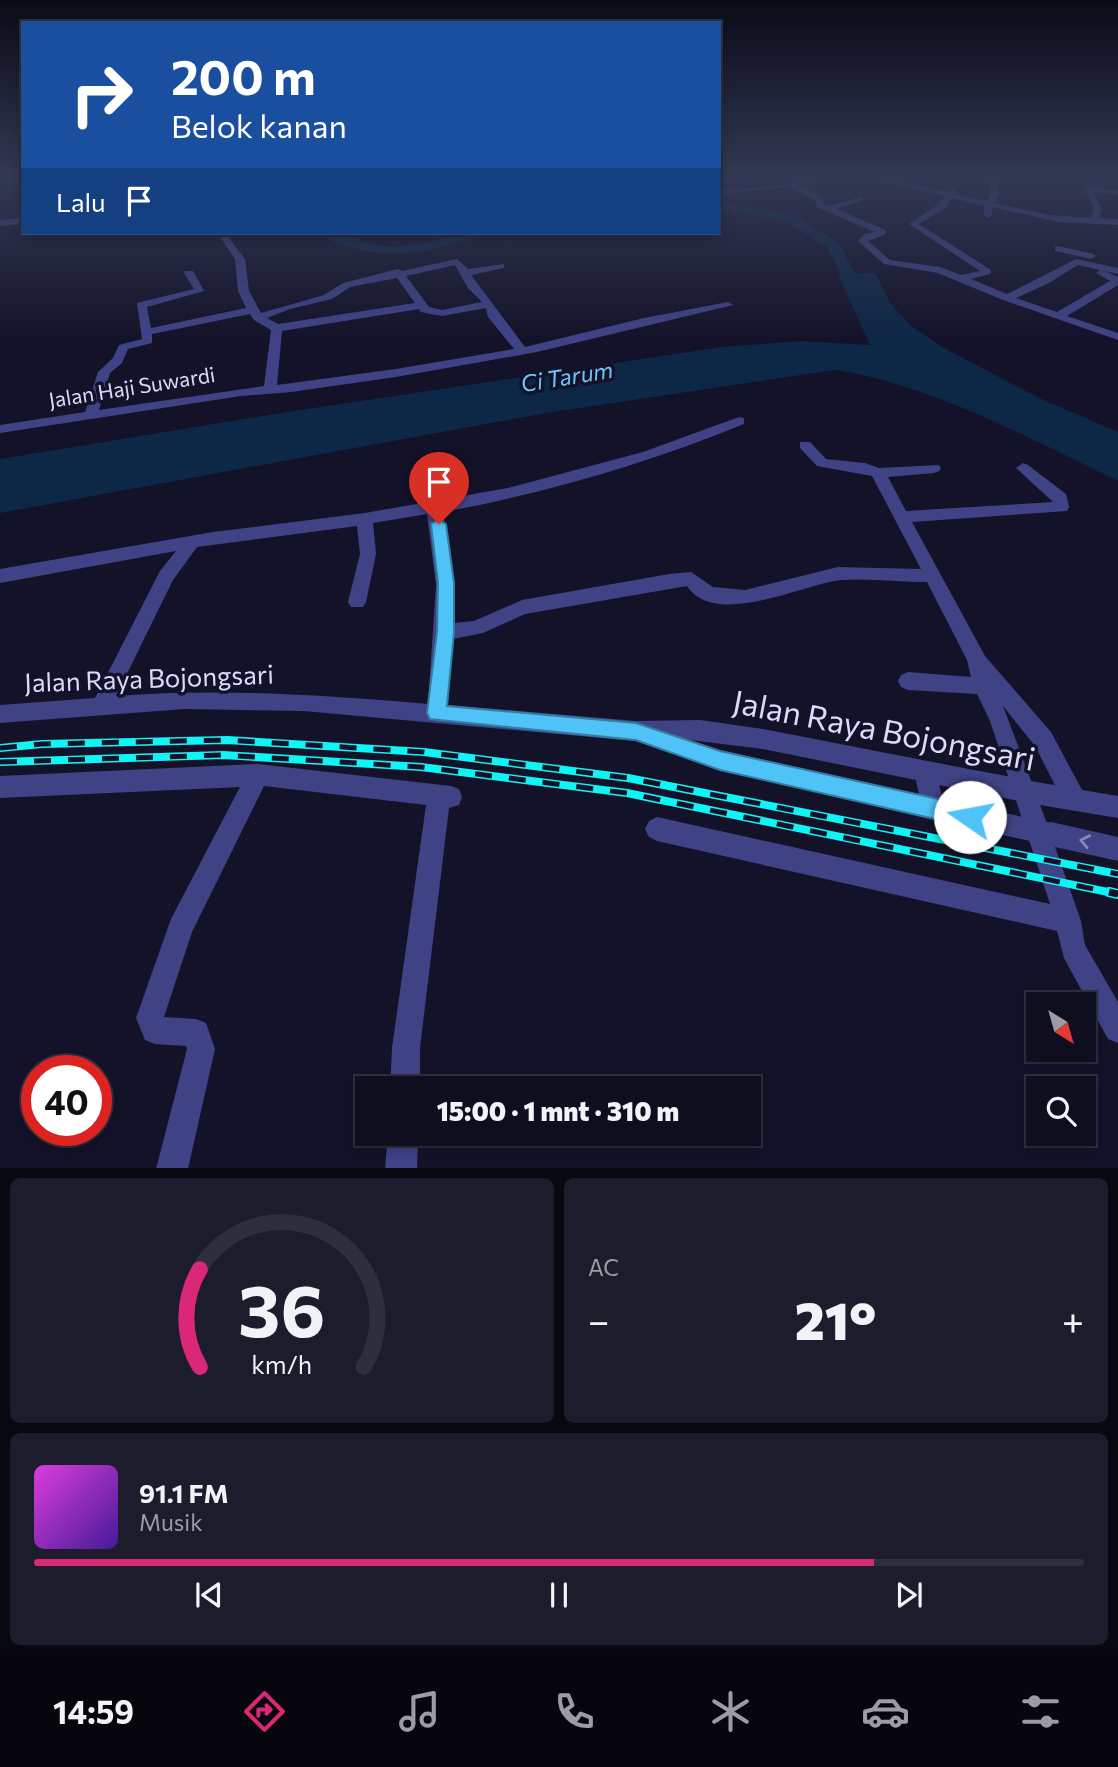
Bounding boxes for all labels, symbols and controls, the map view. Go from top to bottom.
text: 200 m [171,45,316,105]
icon: right [56,49,147,140]
text: Belok kanan [171,105,347,145]
icon: arrive [120,182,158,220]
text: Lalu [56,186,106,217]
water label: Ci Tarum [519,355,615,397]
street label: Jalan Haji Suwardi [47,361,217,412]
pin [409,452,469,524]
icon: arrive [420,463,458,501]
street label: Jalan Raya Bojongsari [24,658,274,697]
street label: Jalan Raya Bojongsari [730,680,1039,778]
position arrow [933,780,1007,854]
one-way arrow [1079,835,1091,850]
north arrow [1026,992,1096,1062]
map controls [1026,992,1096,1146]
speed limit sign: 40 [21,1055,112,1146]
button: search [1026,1076,1096,1146]
text: 15:00 · 1 mnt · 310 m [437,1095,679,1126]
text: AC [588,1253,619,1281]
text: 36 [238,1263,326,1352]
text: 21° [795,1287,876,1351]
text: − [588,1296,610,1343]
text: + [1062,1296,1084,1343]
text: km/h [252,1348,312,1378]
text: 91.1 FM [139,1477,229,1508]
text: Musik [139,1508,203,1536]
icon: previous [190,1576,228,1614]
icon: pause [540,1576,578,1614]
icon: next [890,1576,928,1614]
icon: directions [240,1687,289,1736]
icon: music [395,1687,444,1736]
icon: phone [550,1687,599,1736]
icon: climate [706,1687,755,1736]
icon: car [861,1687,910,1736]
icon: filters [1016,1687,1065,1736]
text: 14:59 [53,1691,134,1731]

